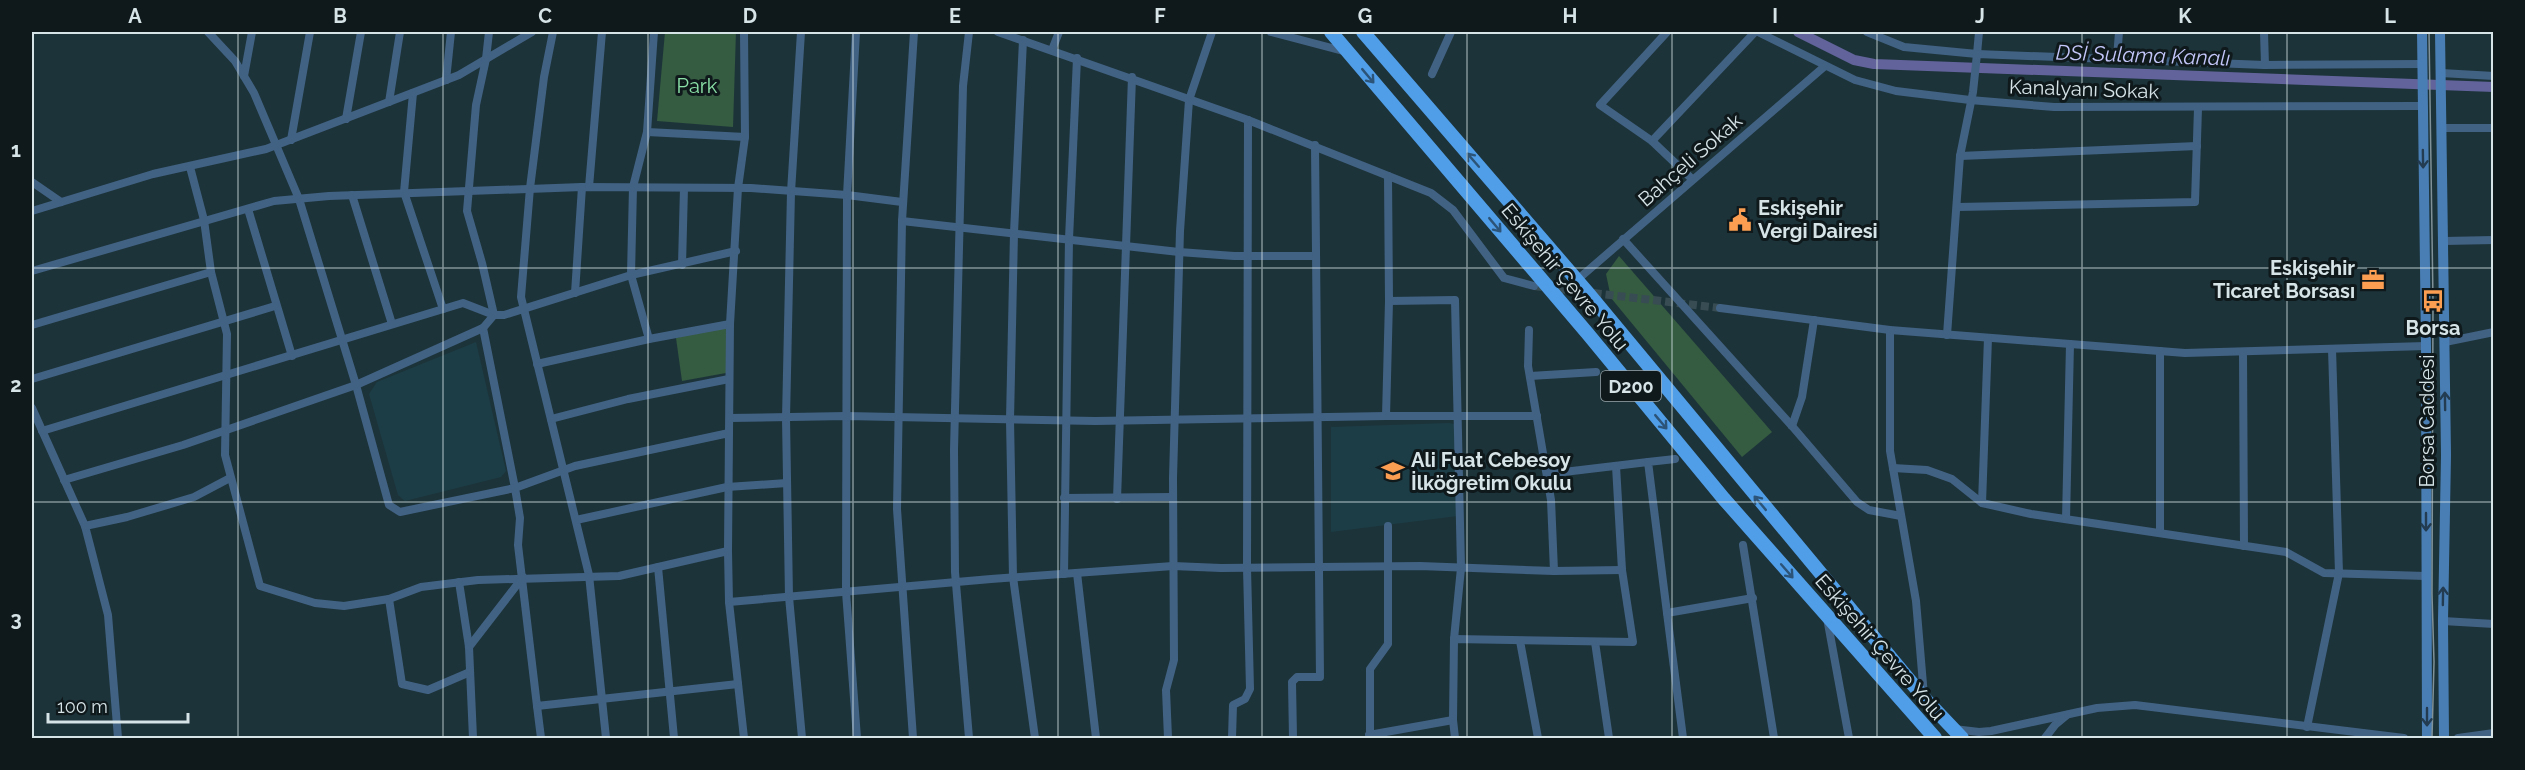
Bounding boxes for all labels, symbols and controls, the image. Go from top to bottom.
text: A [128,4,142,28]
text: B [333,4,347,28]
text: C [538,4,552,28]
text: D [743,4,757,28]
text: E [949,4,961,28]
text: F [1154,4,1166,28]
text: G [1358,4,1372,28]
text: H [1563,4,1577,28]
text: I [1772,4,1778,28]
text: J [1975,4,1985,28]
text: K [2178,4,2192,28]
text: L [2384,4,2396,28]
water label: DSİ Sulama Kanalı [2055,39,2231,71]
one-way arrow [1362,68,1375,84]
park label: Park [677,74,718,98]
street label: Kanalyanı Sokak [2009,74,2160,104]
street label: Bahçeli Sokak [1633,108,1747,212]
text: 1 [11,138,21,162]
one-way arrow [2417,148,2429,168]
one-way arrow [1466,153,1480,168]
place label: Eskişehir Vergi Dairesi [1758,196,1878,243]
street label: Eskişehir Çevre Yolu [1496,198,1634,356]
public building icon: Eskişehir Vergi Dairesi [1727,207,1753,233]
one-way arrow [1488,217,1502,232]
place label: Eskişehir Ticaret Borsası [2213,256,2355,303]
office icon: Eskişehir Ticaret Borsası [2360,267,2386,293]
bus stop icon: Borsa [2420,288,2446,314]
place label: Borsa [2406,316,2460,340]
street label: Borsa Caddesi [2415,354,2439,488]
road number: D200 [1601,371,1661,401]
text: 2 [10,373,22,397]
one-way arrow [2439,392,2451,412]
one-way arrow [1654,414,1667,430]
place label: Ali Fuat Cebesoy İlköğretim Okulu [1411,448,1572,495]
school or university icon: Ali Fuat Cebesoy İlköğretim Okulu [1380,458,1406,484]
one-way arrow [1753,496,1767,511]
one-way arrow [2420,511,2432,531]
one-way arrow [1780,563,1794,578]
street label: Eskişehir Çevre Yolu [1810,569,1950,725]
one-way arrow [2437,587,2449,607]
text: 3 [10,607,22,631]
scale bar [48,686,188,724]
text: 100 m [57,696,108,717]
one-way arrow [2421,706,2433,726]

